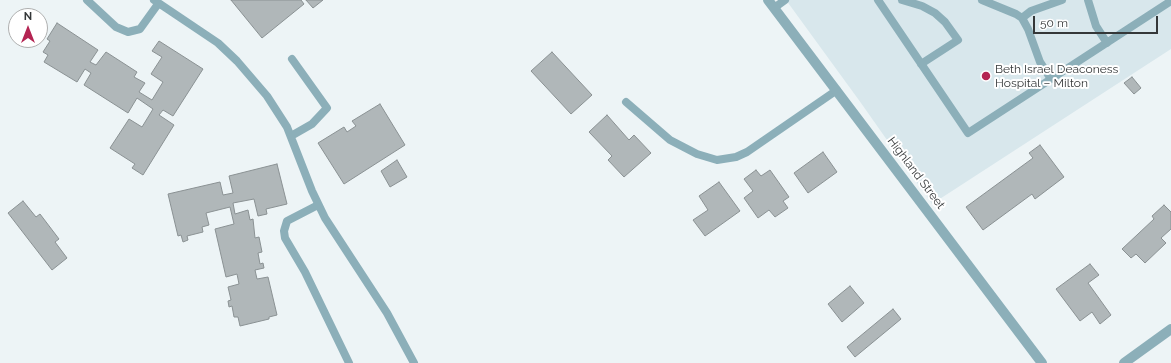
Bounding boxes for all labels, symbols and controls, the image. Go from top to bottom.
north arrow [8,8,48,48]
scale bar [1035,8,1160,34]
text: N [24,10,32,23]
text: 50 m [1040,16,1068,30]
place label: Beth Israel Deaconess Hospital – Milton [995,62,1118,90]
marker: Beth Israel Deaconess Hospital – Milton [980,70,992,82]
street label: Highland Street [884,134,948,212]

